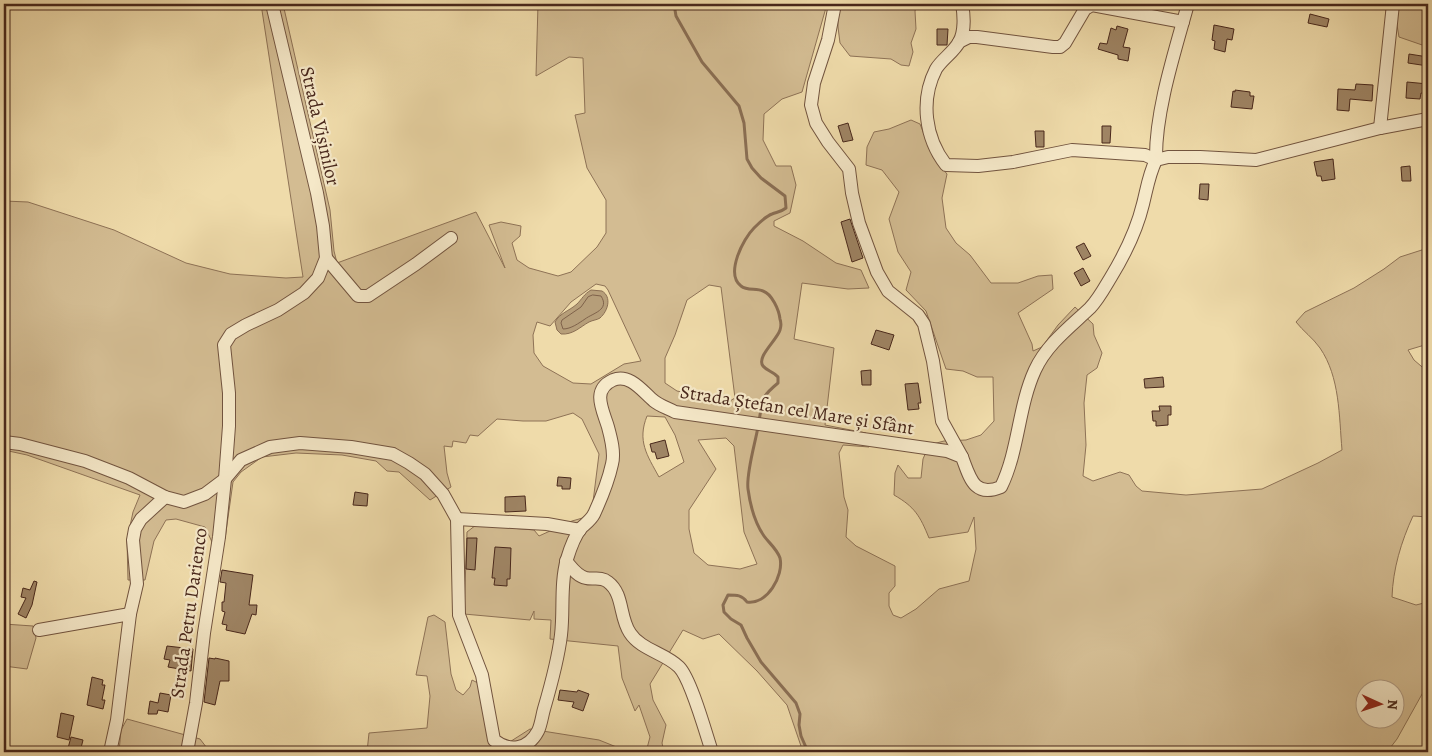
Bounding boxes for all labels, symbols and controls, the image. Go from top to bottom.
street label: Strada Vișinilor [294,64,346,188]
street label: Strada Ștefan cel Mare și Sfânt [678,379,916,441]
street label: Strada Petru Darienco [164,526,214,700]
north arrow [1354,678,1404,728]
text: N [1383,699,1402,710]

